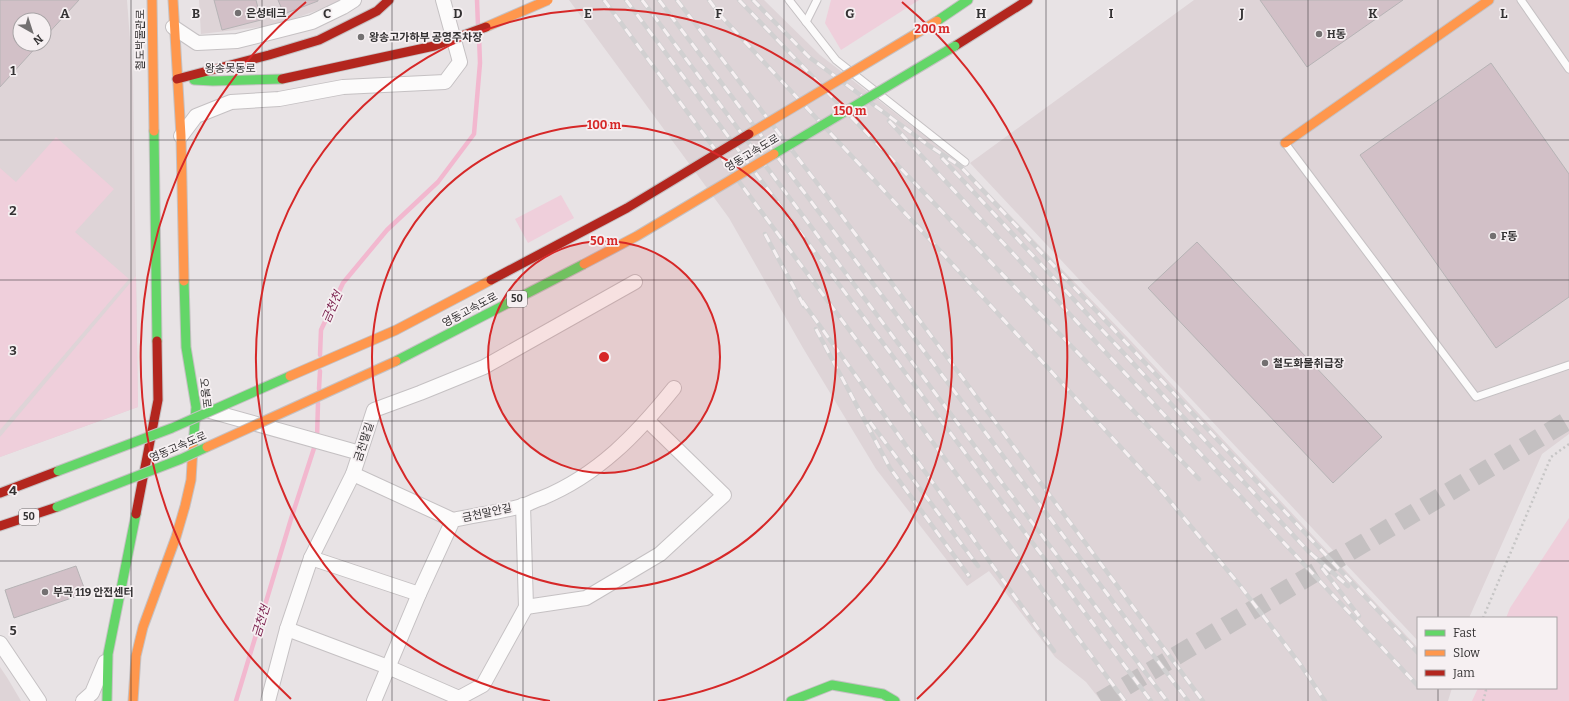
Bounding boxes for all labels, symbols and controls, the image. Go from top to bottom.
text: A [60,6,70,21]
text: B [192,6,200,21]
text: C [323,6,331,21]
text: D [453,6,463,21]
text: E [584,6,592,21]
text: F [715,6,723,21]
text: G [845,6,855,21]
text: H [976,6,986,21]
text: I [1109,6,1114,21]
text: J [1239,6,1245,21]
text: K [1368,6,1378,21]
text: L [1500,6,1508,21]
place label: 은성테크 [246,7,286,20]
marker: 은성테크 [233,8,243,18]
street label: 철도박물관로 [134,10,147,70]
north arrow [12,12,52,52]
text: 200 m [914,22,950,36]
place label: H동 [1327,28,1346,41]
marker: H동 [1314,29,1324,39]
place label: 왕송고가하부 공영주차장 [369,31,482,44]
text: N [30,32,45,47]
marker: 왕송고가하부 공영주차장 [356,32,366,42]
street label: 왕송못동로 [205,62,255,75]
text: 1 [10,63,16,78]
text: 150 m [834,104,867,118]
text: 100 m [587,118,622,132]
street label: 영동고속도로 [723,132,781,174]
text: 2 [9,203,17,218]
place label: F동 [1501,230,1517,243]
marker: F동 [1488,231,1498,241]
text: 50 m [590,234,618,248]
water label: 금천천 [319,287,346,325]
street label: 영동고속도로 [440,290,500,330]
road number: 50 [507,291,527,307]
text: 3 [9,343,17,358]
centre of rings [597,350,611,364]
place label: 철도화물취급장 [1273,357,1344,370]
marker: 철도화물취급장 [1260,358,1270,368]
street label: 오봉로 [197,377,213,409]
street label: 금천말길 [352,421,376,463]
street label: 영동고속도로 [148,429,208,465]
text: 4 [9,483,17,498]
street label: 금천말안길 [461,501,513,525]
road number: 50 [19,509,39,525]
place label: 부곡 119 안전센터 [53,586,134,599]
marker: 부곡 119 안전센터 [40,587,50,597]
water label: 금천천 [249,601,273,639]
legend [1417,617,1557,689]
text: 5 [9,623,17,638]
text: Fast [1453,626,1477,640]
text: Slow [1453,646,1480,660]
text: Jam [1452,666,1475,680]

